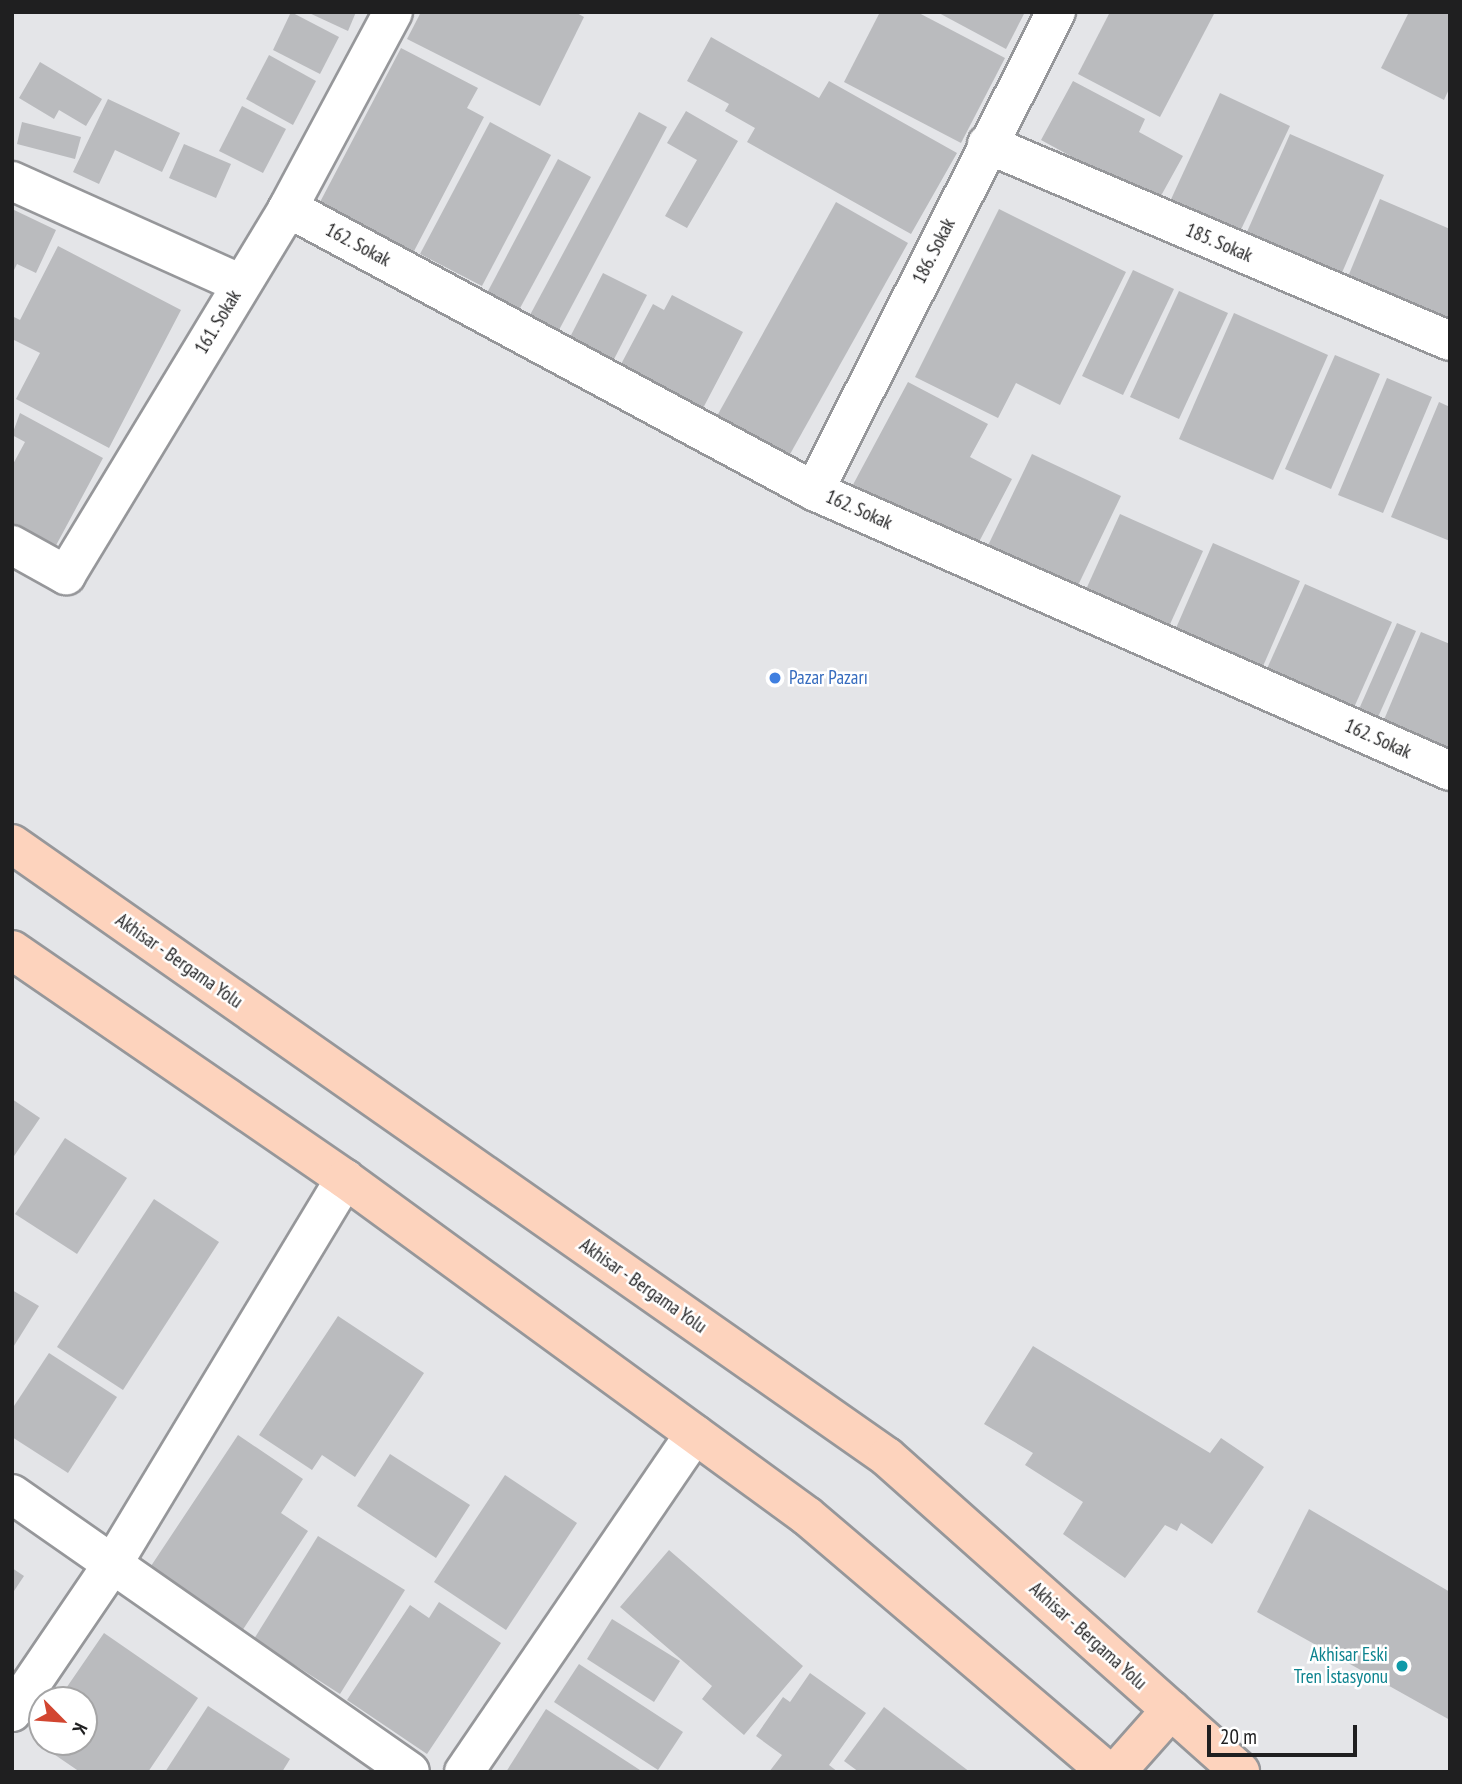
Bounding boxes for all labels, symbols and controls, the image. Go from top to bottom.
street label: 186. Sokak [908,214,960,288]
street label: 162. Sokak [321,218,395,272]
street label: 185. Sokak [1182,218,1256,268]
street label: 161. Sokak [190,285,246,359]
street label: 162. Sokak [822,485,896,535]
place label: Pazar Pazarı [789,667,868,689]
marker: Pazar Pazarı [767,670,783,686]
street label: 162. Sokak [1341,714,1415,764]
street label: Akhisar - Bergama Yolu [110,908,248,1014]
street label: Akhisar - Bergama Yolu [574,1233,712,1339]
street label: Akhisar - Bergama Yolu [1024,1577,1152,1695]
place label: Akhisar Eski Tren İstasyonu [1294,1644,1388,1688]
marker: Akhisar Eski Tren İstasyonu [1394,1658,1410,1674]
north arrow [28,1686,98,1756]
scale bar [1210,1710,1360,1754]
text: K [67,1719,93,1739]
text: 20 m [1220,1723,1257,1750]

